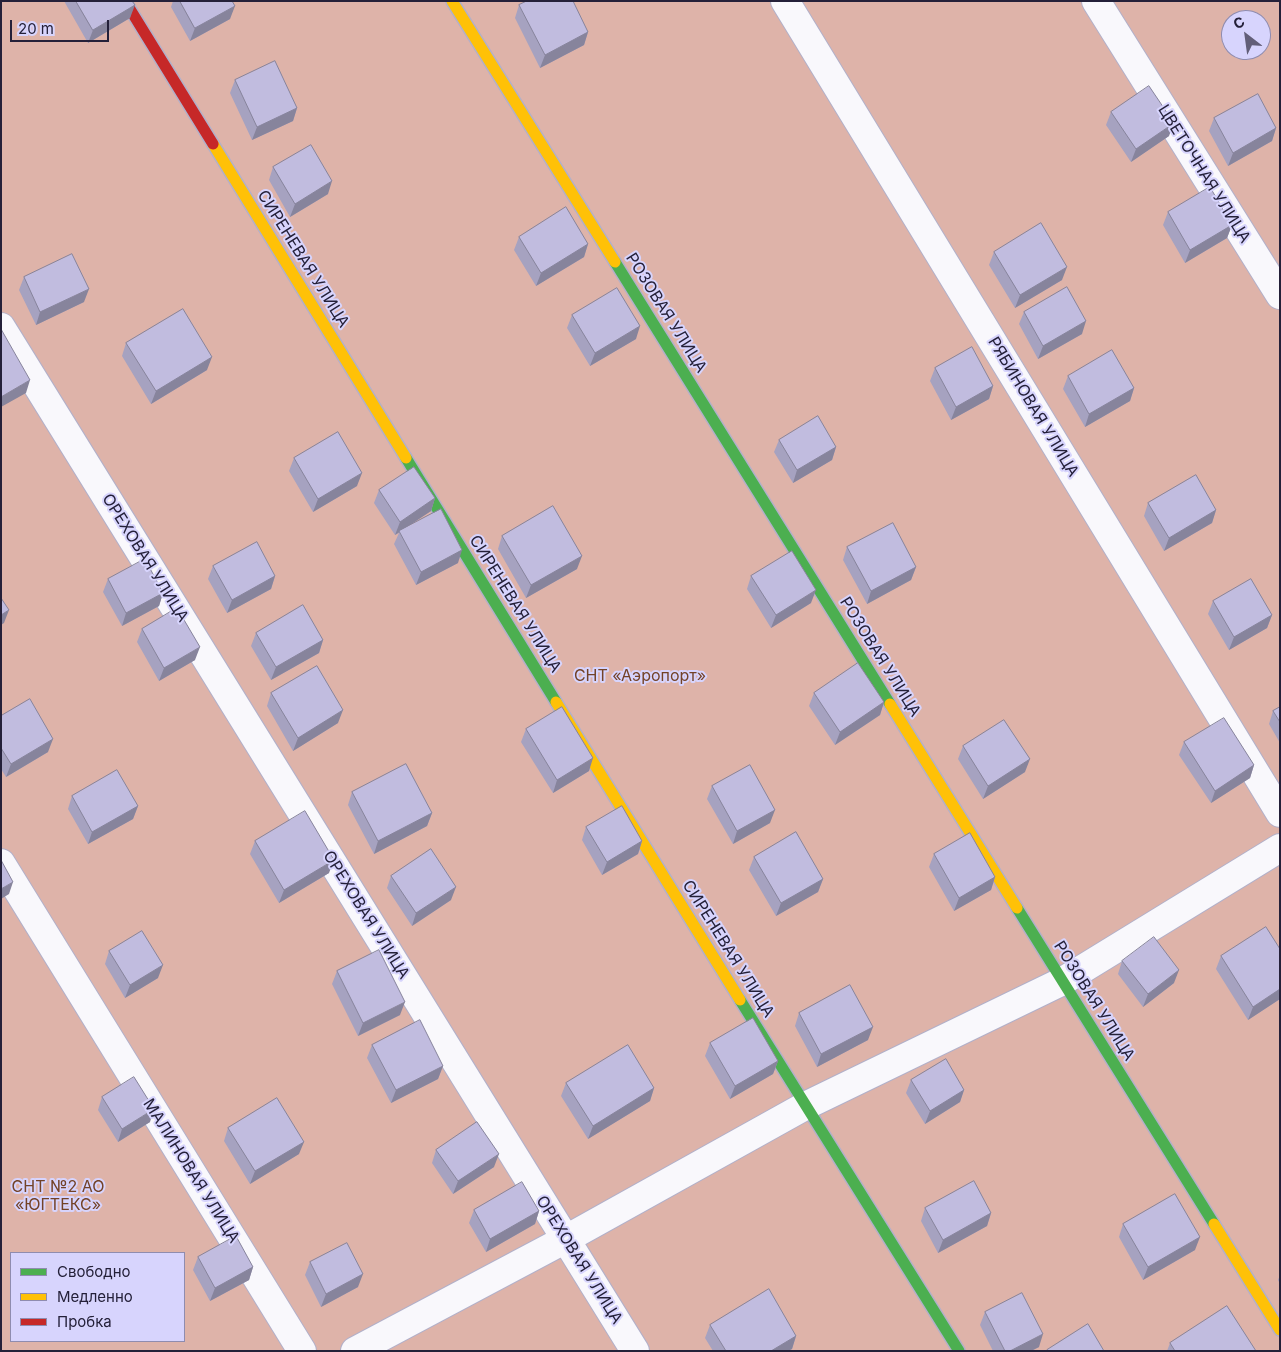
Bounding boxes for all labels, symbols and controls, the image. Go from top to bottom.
scale bar [12,10,111,42]
north arrow [1221,10,1271,60]
text: С [1230,12,1247,32]
text: 20 m [18,19,54,38]
street label: ЦВЕТОЧНАЯ УЛИЦА [1154,101,1254,247]
street label: СИРЕНЕВАЯ УЛИЦА [253,187,353,331]
street label: РОЗОВАЯ УЛИЦА [621,250,711,376]
street label: РЯБИНОВАЯ УЛИЦА [984,333,1082,481]
street label: ОРЕХОВАЯ УЛИЦА [98,490,192,626]
street label: СИРЕНЕВАЯ УЛИЦА [465,532,565,676]
street label: РОЗОВАЯ УЛИЦА [835,594,925,720]
park label: СНТ «Аэропорт» [574,666,706,686]
street label: ОРЕХОВАЯ УЛИЦА [319,847,413,983]
street label: СИРЕНЕВАЯ УЛИЦА [678,877,778,1021]
street label: РОЗОВАЯ УЛИЦА [1049,938,1139,1064]
street label: МАЛИНОВАЯ УЛИЦА [139,1095,243,1247]
park label: СНТ №2 АО «ЮГТЕКС» [12,1177,104,1215]
street label: ОРЕХОВАЯ УЛИЦА [532,1192,626,1328]
legend [10,1252,185,1342]
text: Свободно [57,1262,131,1281]
text: Медленно [57,1287,133,1306]
text: Пробка [57,1312,112,1331]

